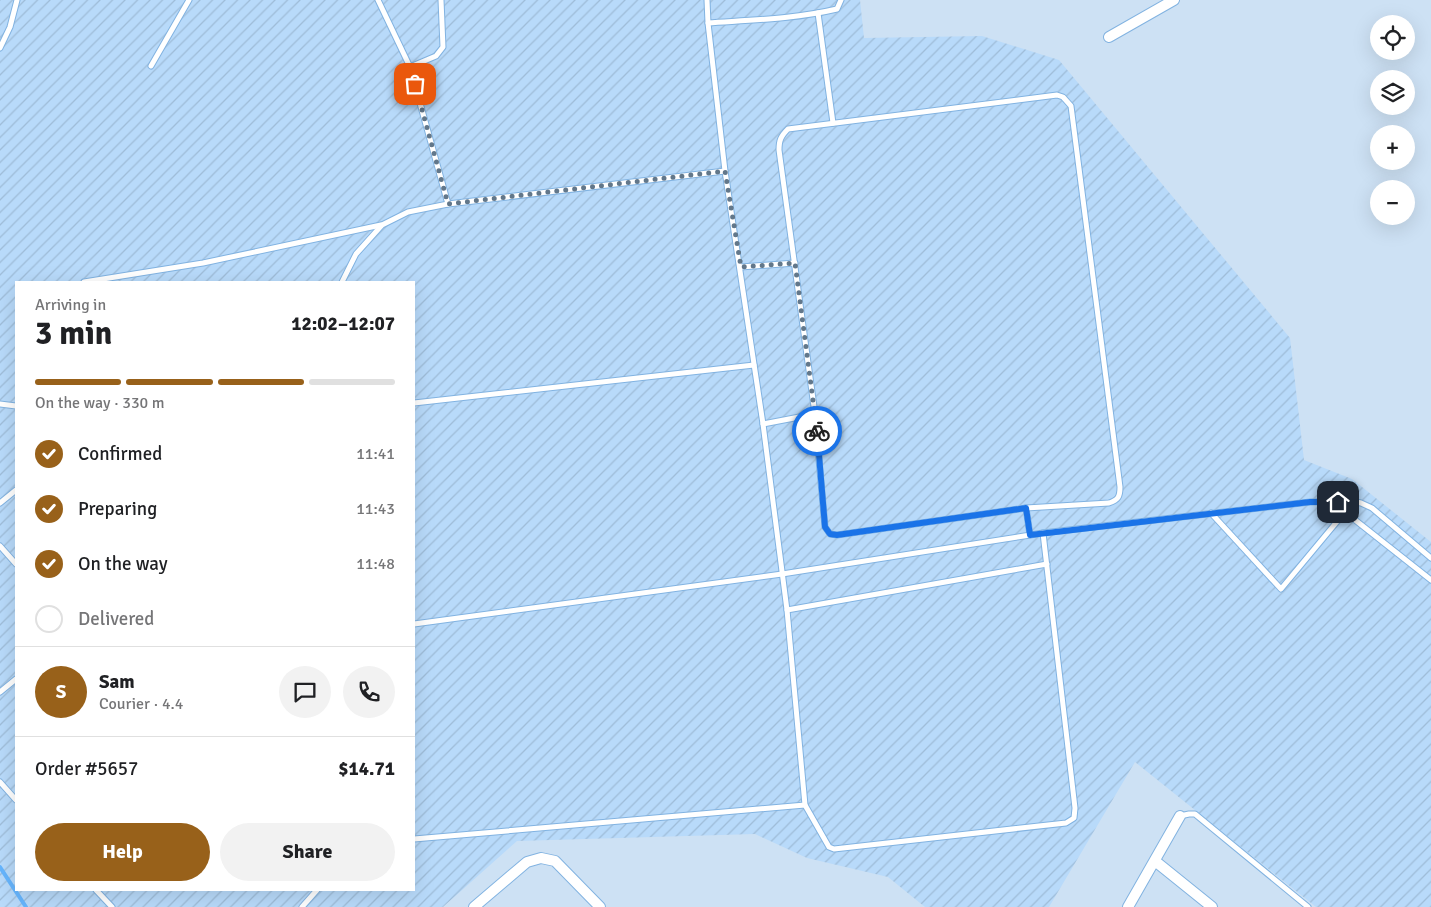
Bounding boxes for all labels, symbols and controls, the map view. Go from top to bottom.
map controls [1370,15,1415,225]
button: locate [1370,15,1415,60]
pin [394,63,436,105]
icon: bag [401,70,429,98]
button: layers [1370,70,1415,115]
button: + [1370,125,1415,170]
button: − [1370,180,1415,225]
text: Arriving in [35,295,106,315]
text: 12:02–12:07 [291,312,395,336]
text: 3 min [35,314,112,353]
text: On the way · 330 m [35,393,165,413]
courier [792,406,842,456]
icon: bike [803,417,831,445]
icon: check [35,440,63,468]
text: Confirmed [78,442,162,466]
text: 11:41 [356,444,395,464]
pin [1317,481,1359,523]
icon: home [1324,488,1352,516]
icon: check [35,495,63,523]
text: Preparing [78,497,157,521]
text: 11:43 [356,499,395,519]
icon: check [35,550,63,578]
text: On the way [78,552,168,576]
text: 11:48 [356,554,395,574]
text: Delivered [78,607,154,631]
button: chat [279,666,331,718]
button: phone [343,666,395,718]
text: Sam [99,670,135,694]
text: S [56,680,66,704]
text: Courier · 4.4 [99,694,183,714]
text: Order #5657 [35,757,138,781]
text: $14.71 [338,757,395,781]
button: Help [35,823,210,881]
button: Share [220,823,395,881]

